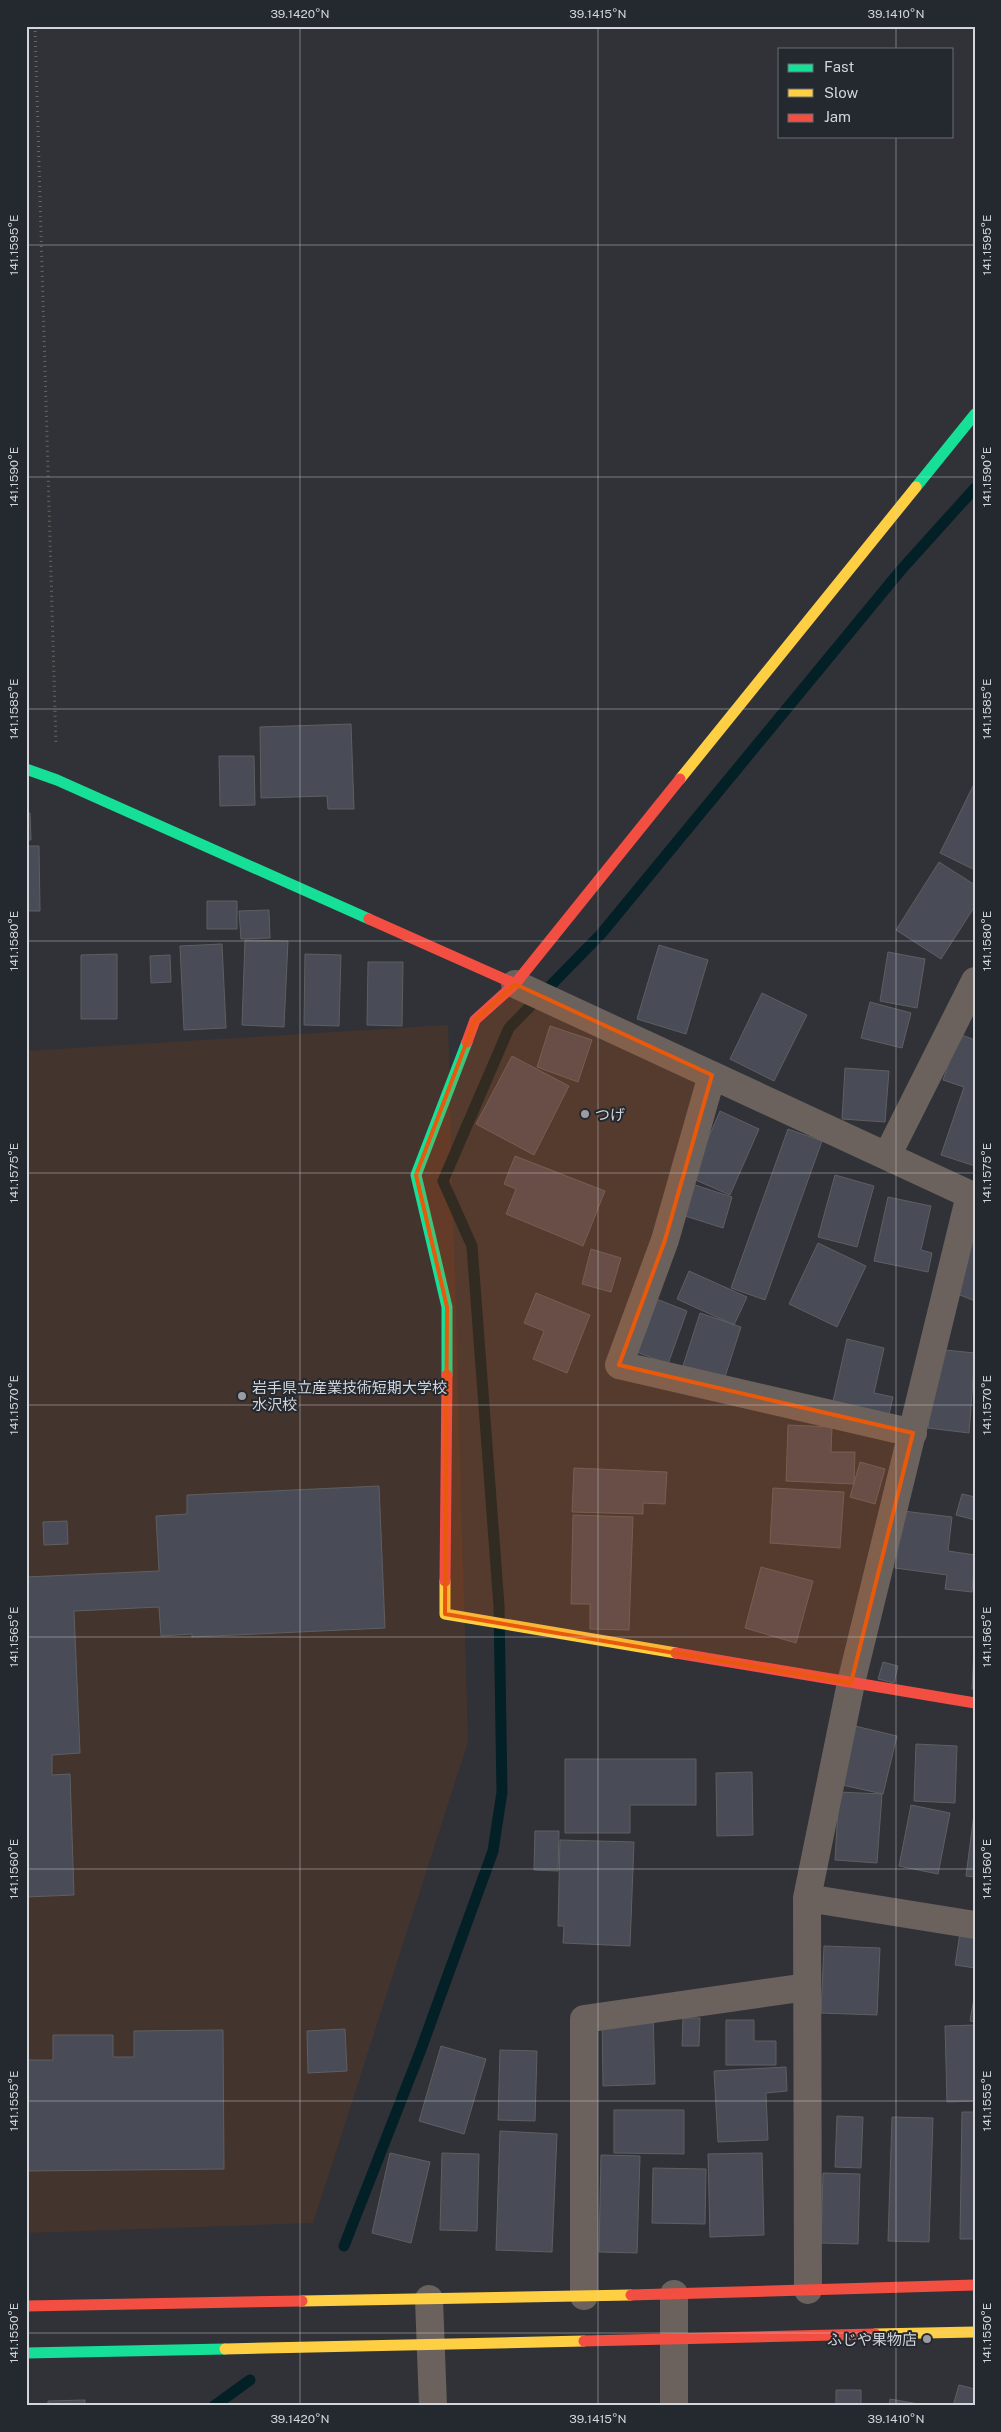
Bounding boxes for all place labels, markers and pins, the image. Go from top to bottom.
place label: つげ [595,1106,625,1123]
marker: つげ [579,1108,591,1120]
place label: 岩手県立産業技術短期大学校 水沢校 [252,1379,447,1413]
marker: 岩手県立産業技術短期大学校 水沢校 [236,1390,248,1402]
place label: ふじや果物店 [827,2331,917,2348]
marker: ふじや果物店 [921,2333,933,2345]

